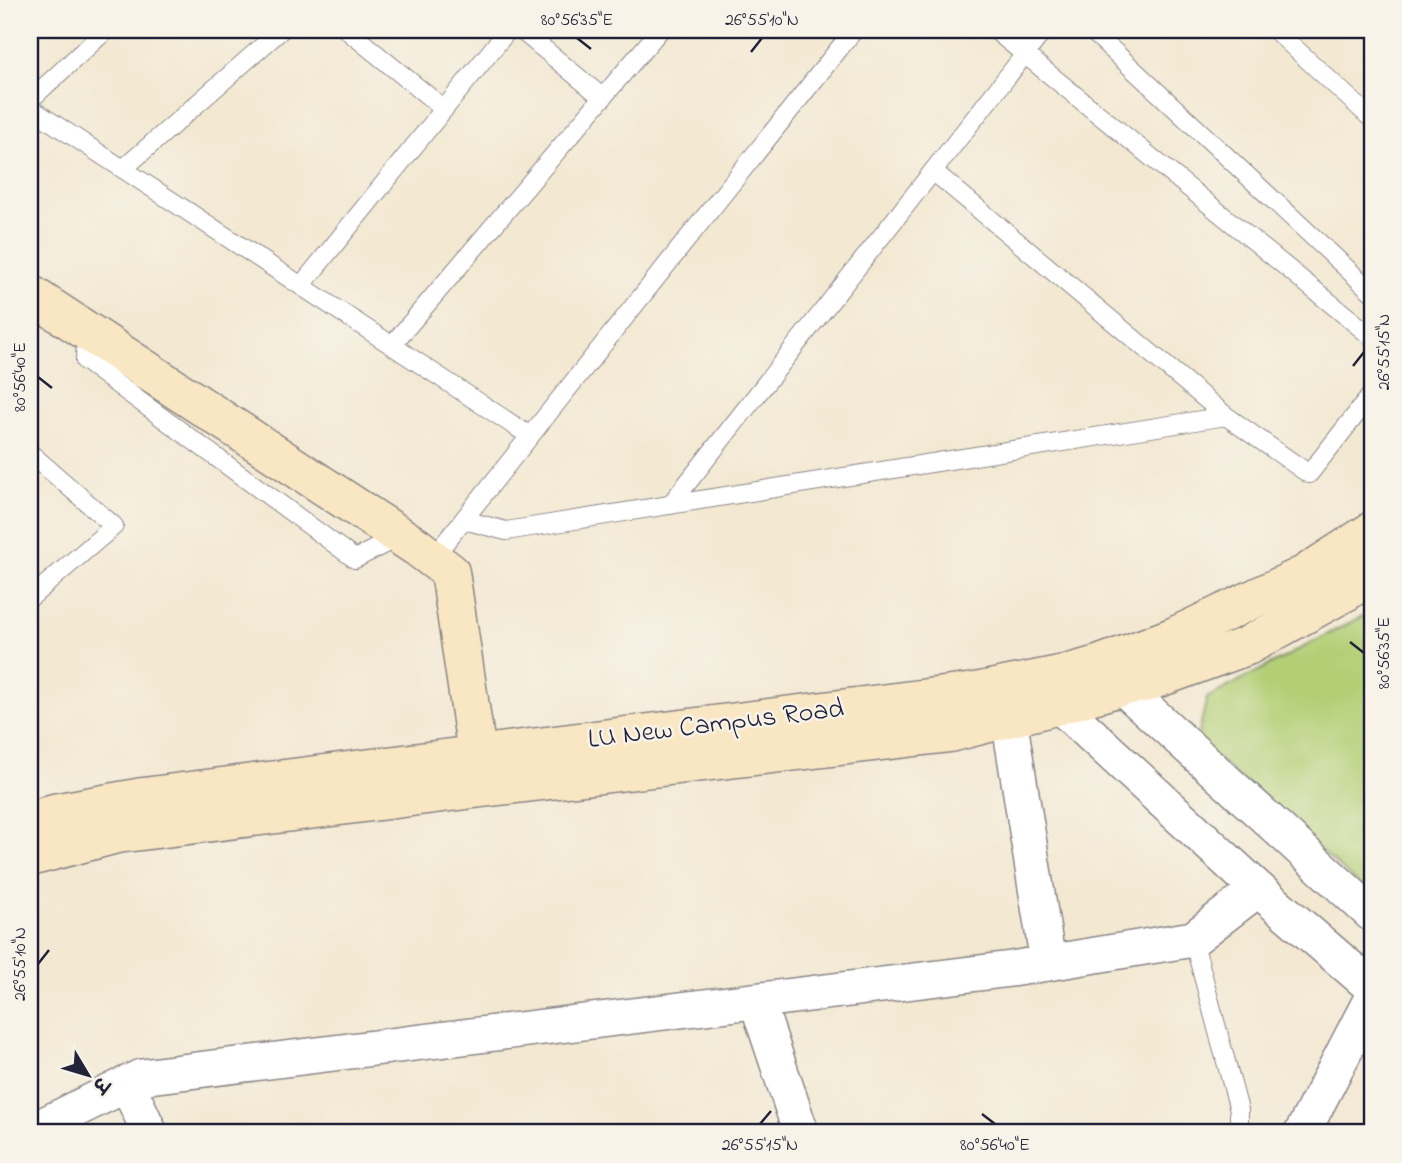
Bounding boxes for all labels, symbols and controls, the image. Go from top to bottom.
text: 80°56'35"E [541,8,613,34]
text: 26°55'10"N [725,8,799,34]
text: 26°55'15"N [1372,314,1398,390]
text: 80°56'40"E [8,342,34,412]
text: 80°56'35"E [1372,617,1398,689]
street label: LU New Campus Road [586,689,847,761]
text: 26°55'10"N [8,927,34,1001]
north arrow [52,1040,122,1110]
text: उ [83,1069,115,1099]
text: 26°55'15"N [722,1133,798,1159]
text: 80°56'40"E [960,1133,1030,1159]

